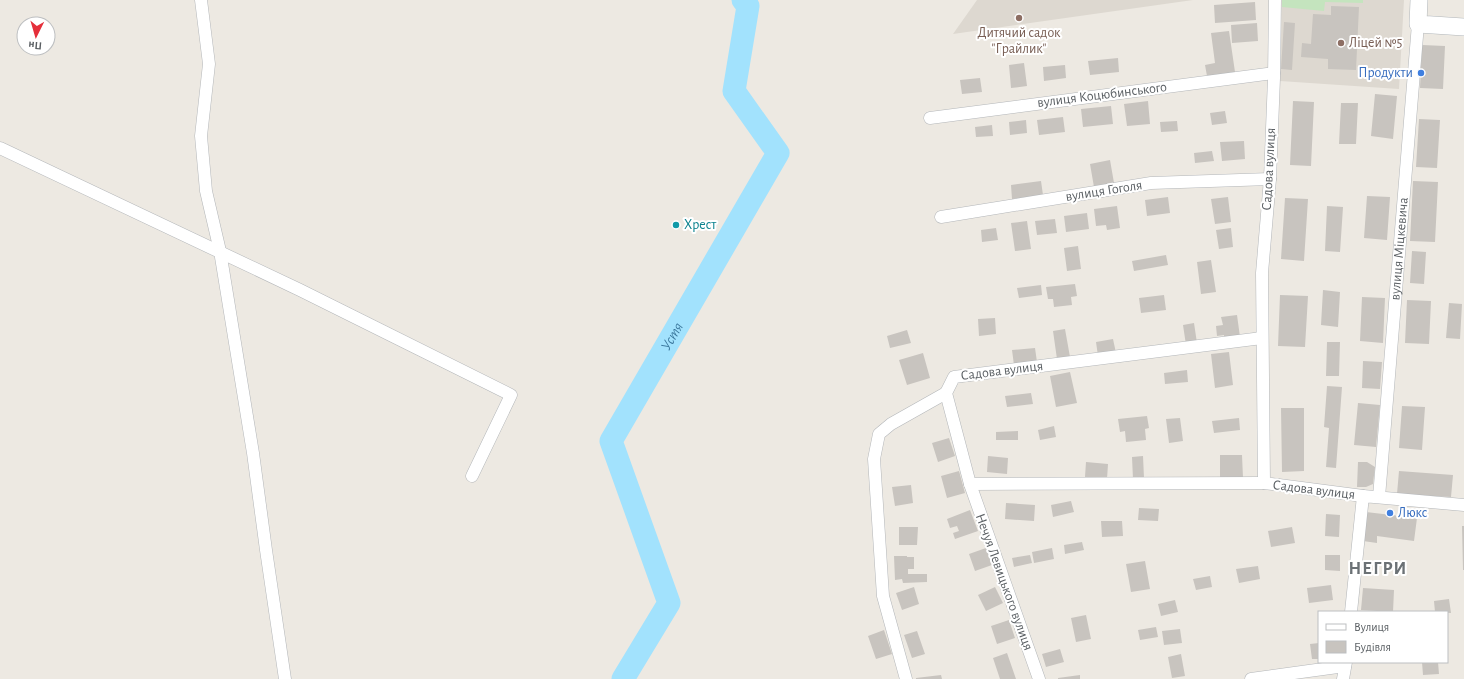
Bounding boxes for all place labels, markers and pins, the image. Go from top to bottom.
marker: Дитячий садок "Грайлик" [1014,13,1024,23]
place label: Дитячий садок "Грайлик" [978,26,1061,56]
place label: Ліцей №5 [1349,36,1402,50]
marker: Ліцей №5 [1336,38,1346,48]
place label: Продукти [1358,66,1413,80]
marker: Продукти [1416,68,1426,78]
place label: Хрест [684,218,717,232]
marker: Хрест [671,220,681,230]
place label: Люкс [1398,506,1428,520]
marker: Люкс [1385,508,1395,518]

